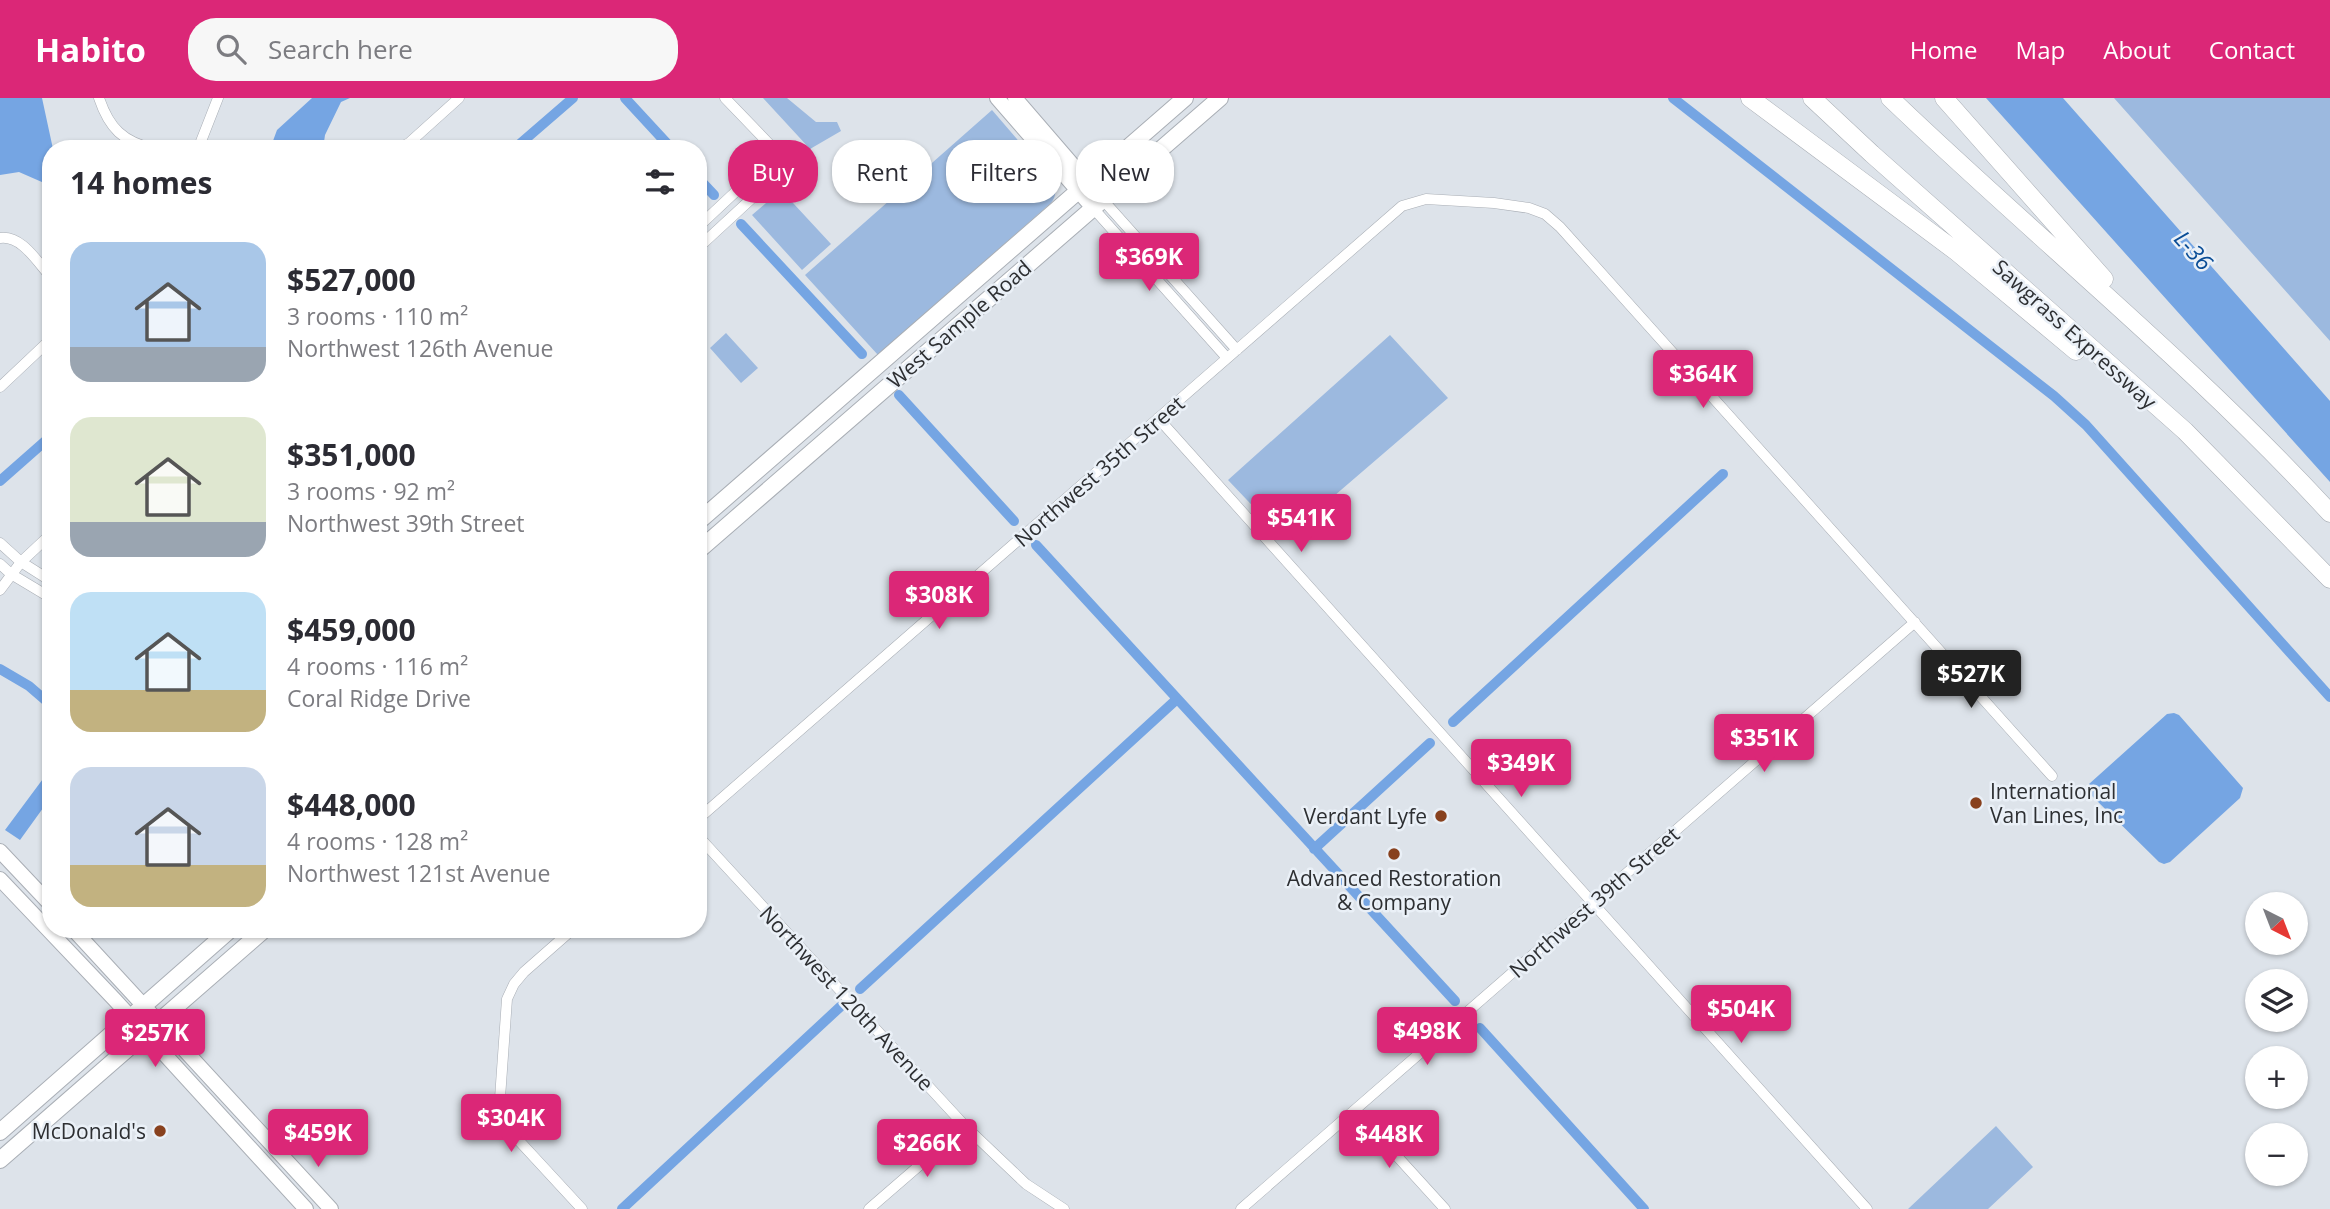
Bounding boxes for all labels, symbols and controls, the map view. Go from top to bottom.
search box [188,18,678,81]
text: Habito [35,27,146,72]
icon: search [212,30,250,68]
text: Search here [268,31,413,67]
text: Home [1910,33,1978,66]
text: Map [2016,33,2065,66]
text: About [2103,33,2171,66]
text: Contact [2209,33,2295,66]
chip: Buy [728,140,818,203]
chip: Rent [832,140,932,203]
chip: Filters [946,140,1062,203]
chip: New [1076,140,1174,203]
text: 14 homes [70,162,213,203]
icon: filters [641,163,679,201]
water label: L-36 [2168,223,2221,277]
pin: $369K [1100,234,1198,293]
text: $369K [1115,240,1183,272]
street label: Sawgrass Expressway [1987,253,2163,415]
street label: West Sample Road [881,254,1037,394]
text: $527,000 [287,259,416,300]
icon: home [126,270,210,354]
text: 3 rooms · 110 m² [287,300,468,332]
text: Northwest 126th Avenue [287,332,554,364]
pin: $364K [1654,350,1752,410]
text: $364K [1669,357,1737,389]
street label: Northwest 35th Street [1008,389,1190,553]
text: $351,000 [287,434,416,475]
icon: home [126,445,210,529]
text: 3 rooms · 92 m² [287,475,455,507]
pin: $541K [1252,494,1350,554]
text: $541K [1267,501,1335,533]
text: Northwest 39th Street [287,507,525,539]
pin: $308K [890,572,988,631]
text: $308K [905,578,973,610]
text: $459,000 [287,609,416,650]
icon: home [126,620,210,704]
text: 4 rooms · 116 m² [287,650,468,682]
pin: $527K [1922,650,2020,710]
text: $527K [1937,657,2005,689]
text: Coral Ridge Drive [287,682,471,714]
pin: $351K [1715,714,1813,774]
text: $351K [1730,721,1798,753]
pin: $349K [1472,740,1570,799]
text: $349K [1487,746,1555,778]
place label: International Van Lines, Inc [1990,777,2123,829]
text: $448,000 [287,784,416,825]
icon: home [126,795,210,879]
marker: International Van Lines, Inc [1968,795,1984,811]
place label: Verdant Lyfe [1303,802,1427,830]
marker: Verdant Lyfe [1433,808,1449,824]
street label: Northwest 39th Street [1503,820,1685,984]
text: 4 rooms · 128 m² [287,825,468,857]
marker: Advanced Restoration & Company [1386,846,1402,862]
text: Northwest 121st Avenue [287,857,550,889]
place label: Advanced Restoration & Company [1287,864,1501,916]
north arrow [2245,892,2308,956]
map controls [2245,892,2308,1186]
street label: Northwest 120th Avenue [754,899,940,1097]
button: layers [2245,969,2308,1032]
pin: $504K [1692,986,1790,1045]
text: $504K [1707,992,1775,1024]
pin: $498K [1378,1007,1476,1067]
pin: $257K [106,1010,204,1069]
text: $498K [1393,1014,1461,1046]
text: $257K [121,1016,189,1048]
button: + [2245,1046,2308,1109]
pin: $304K [462,1094,560,1154]
text: $304K [477,1101,545,1133]
pin: $459K [269,1110,367,1169]
pin: $448K [1340,1110,1438,1170]
text: $459K [284,1116,352,1148]
place label: McDonald's [32,1117,146,1145]
text: $448K [1355,1117,1423,1149]
pin: $266K [878,1119,976,1179]
marker: McDonald's [152,1123,168,1139]
button: − [2245,1123,2308,1186]
text: $266K [893,1126,961,1158]

